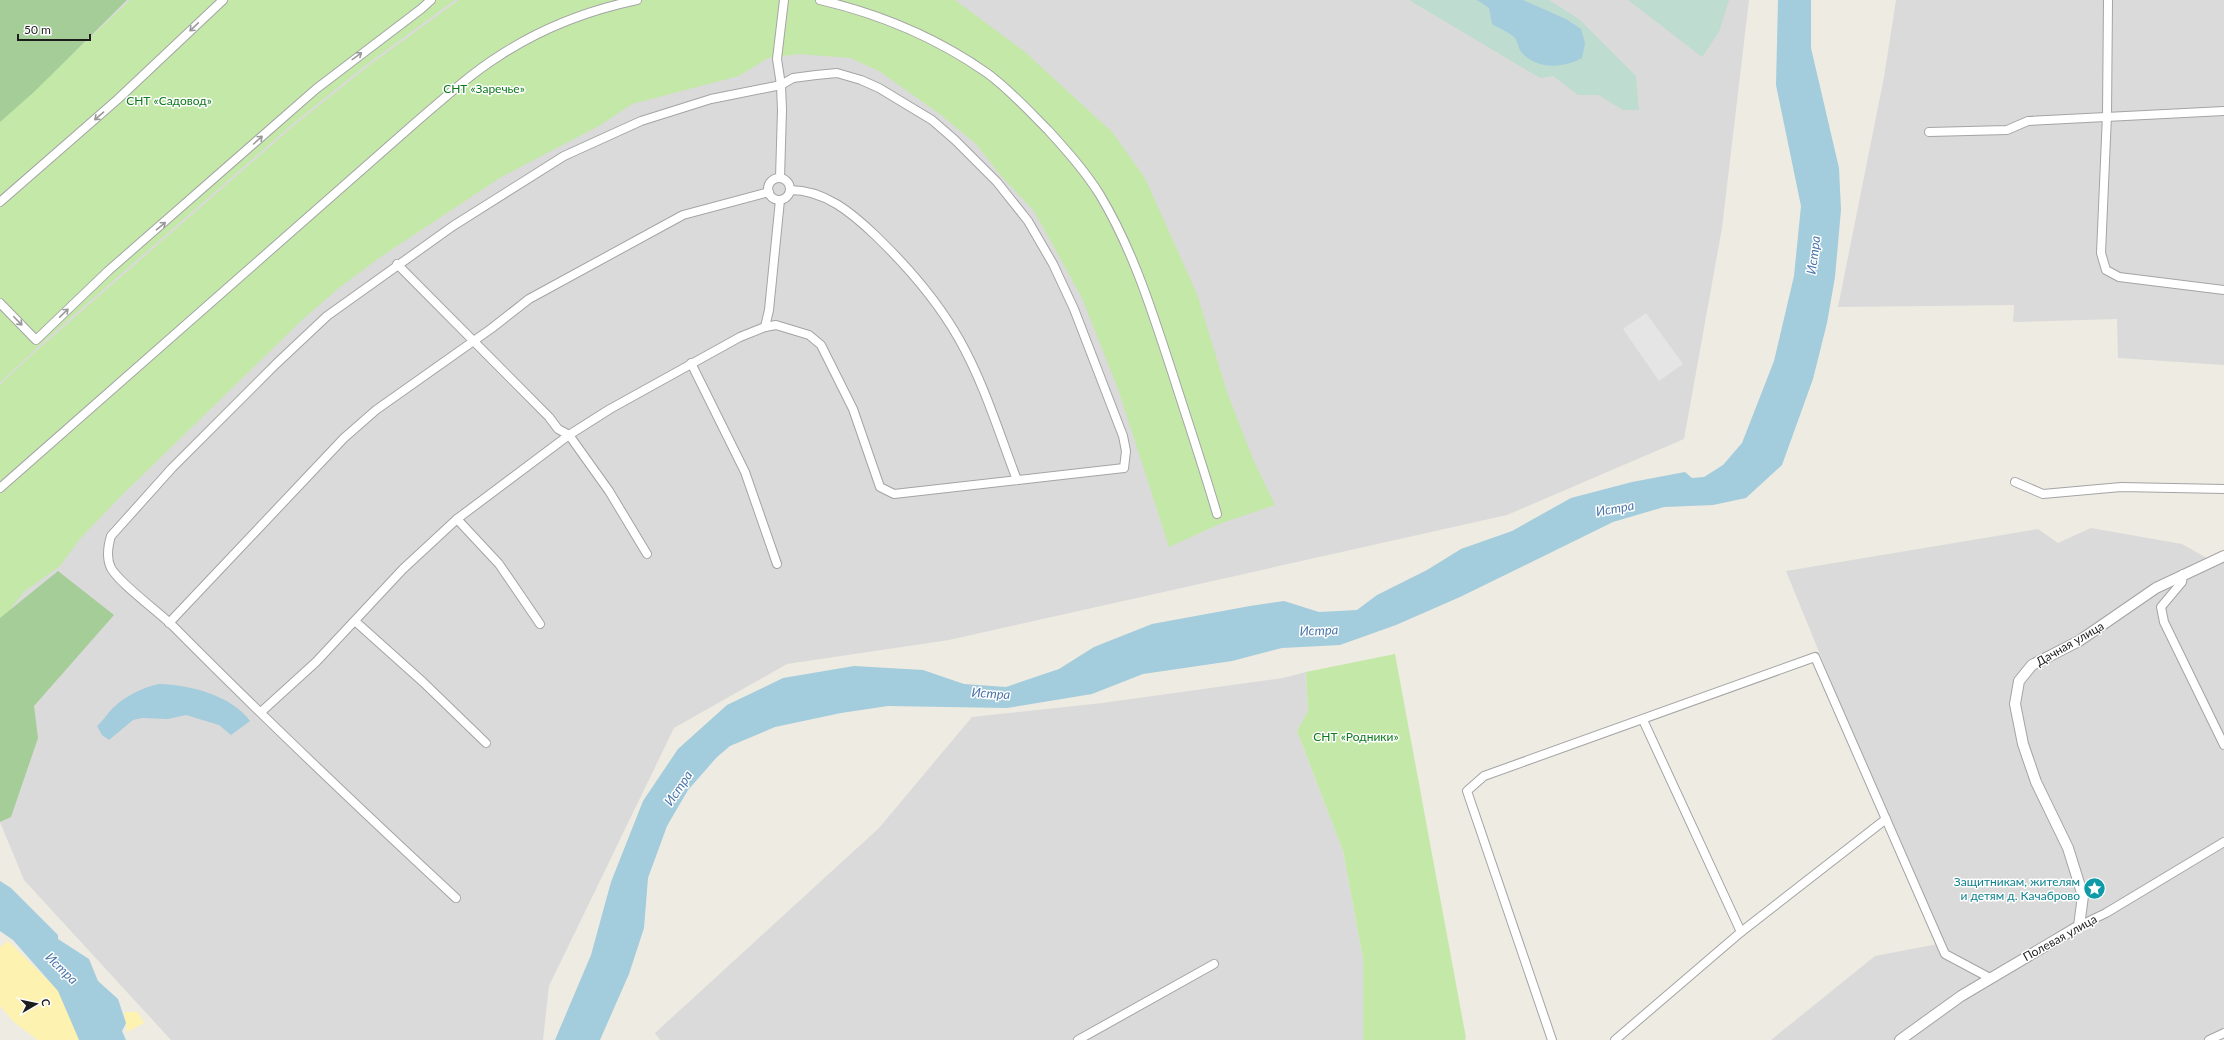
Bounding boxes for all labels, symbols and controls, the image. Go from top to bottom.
scale bar [18,16,90,42]
text: 50 m [24,22,51,37]
one-way arrow [189,22,199,32]
one-way arrow [352,52,363,61]
park label: СНТ «Заречье» [443,81,525,96]
park label: СНТ «Садовод» [126,93,212,108]
one-way arrow [94,111,105,120]
one-way arrow [253,136,263,145]
one-way arrow [155,222,166,231]
water label: Истра [1803,234,1823,275]
one-way arrow [59,308,69,318]
one-way arrow [13,316,23,326]
water label: Истра [1595,497,1636,519]
street label: Дачная улица [2033,618,2106,669]
water label: Истра [1299,621,1339,639]
water label: Истра [971,684,1011,702]
park label: СНТ «Родники» [1313,729,1399,744]
water label: Истра [661,767,696,809]
place label: Защитникам, жителям и детям д. Качаброво [1954,874,2080,903]
place icon: Защитникам, жителям и детям д. Качаброво [2082,876,2108,902]
street label: Полевая улица [2020,911,2099,964]
water label: Истра [43,949,82,987]
north arrow [16,984,56,1024]
text: С [39,998,53,1008]

